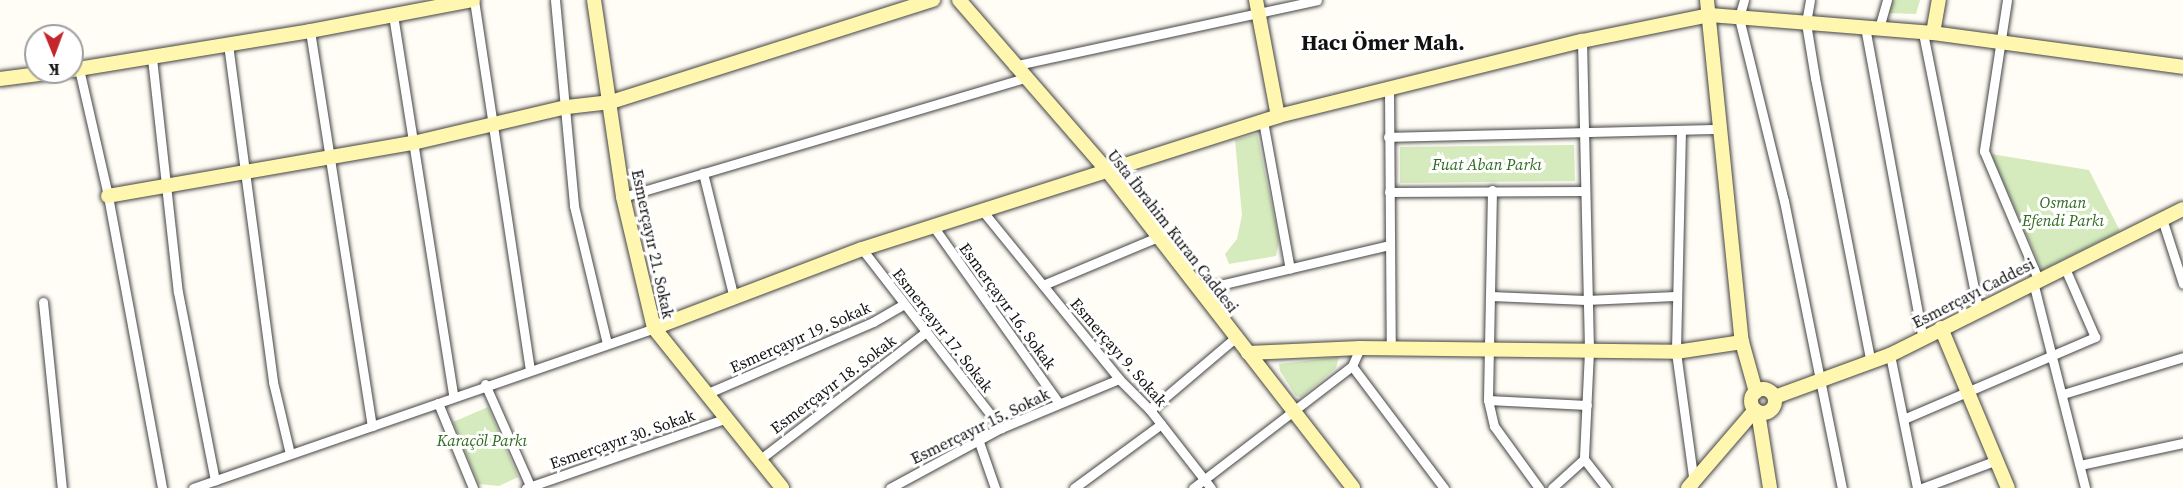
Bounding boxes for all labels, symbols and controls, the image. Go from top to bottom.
north arrow [24,24,84,84]
district label: Hacı Ömer Mah. [1301,30,1465,56]
text: K [49,59,60,81]
street label: Usta İbrahim Kuran Caddesi [1103,146,1243,316]
park label: Fuat Aban Parkı [1432,154,1542,174]
street label: Esmerçayır 21. Sokak [628,168,678,320]
park label: Osman Efendi Parkı [2022,192,2104,230]
street label: Esmerçayır 16. Sokak [956,239,1060,373]
street label: Esmerçayı Caddesi [1909,254,2037,332]
street label: Esmerçayır 17. Sokak [889,264,997,396]
street label: Esmerçayı 9. Sokak [1067,294,1171,410]
street label: Esmerçayır 19. Sokak [727,297,873,377]
street label: Esmerçayır 18. Sokak [767,331,899,437]
street label: Esmerçayır 15. Sokak [907,384,1053,468]
street label: Esmerçayır 30. Sokak [547,405,697,473]
park label: Karaçöl Parkı [437,430,527,450]

